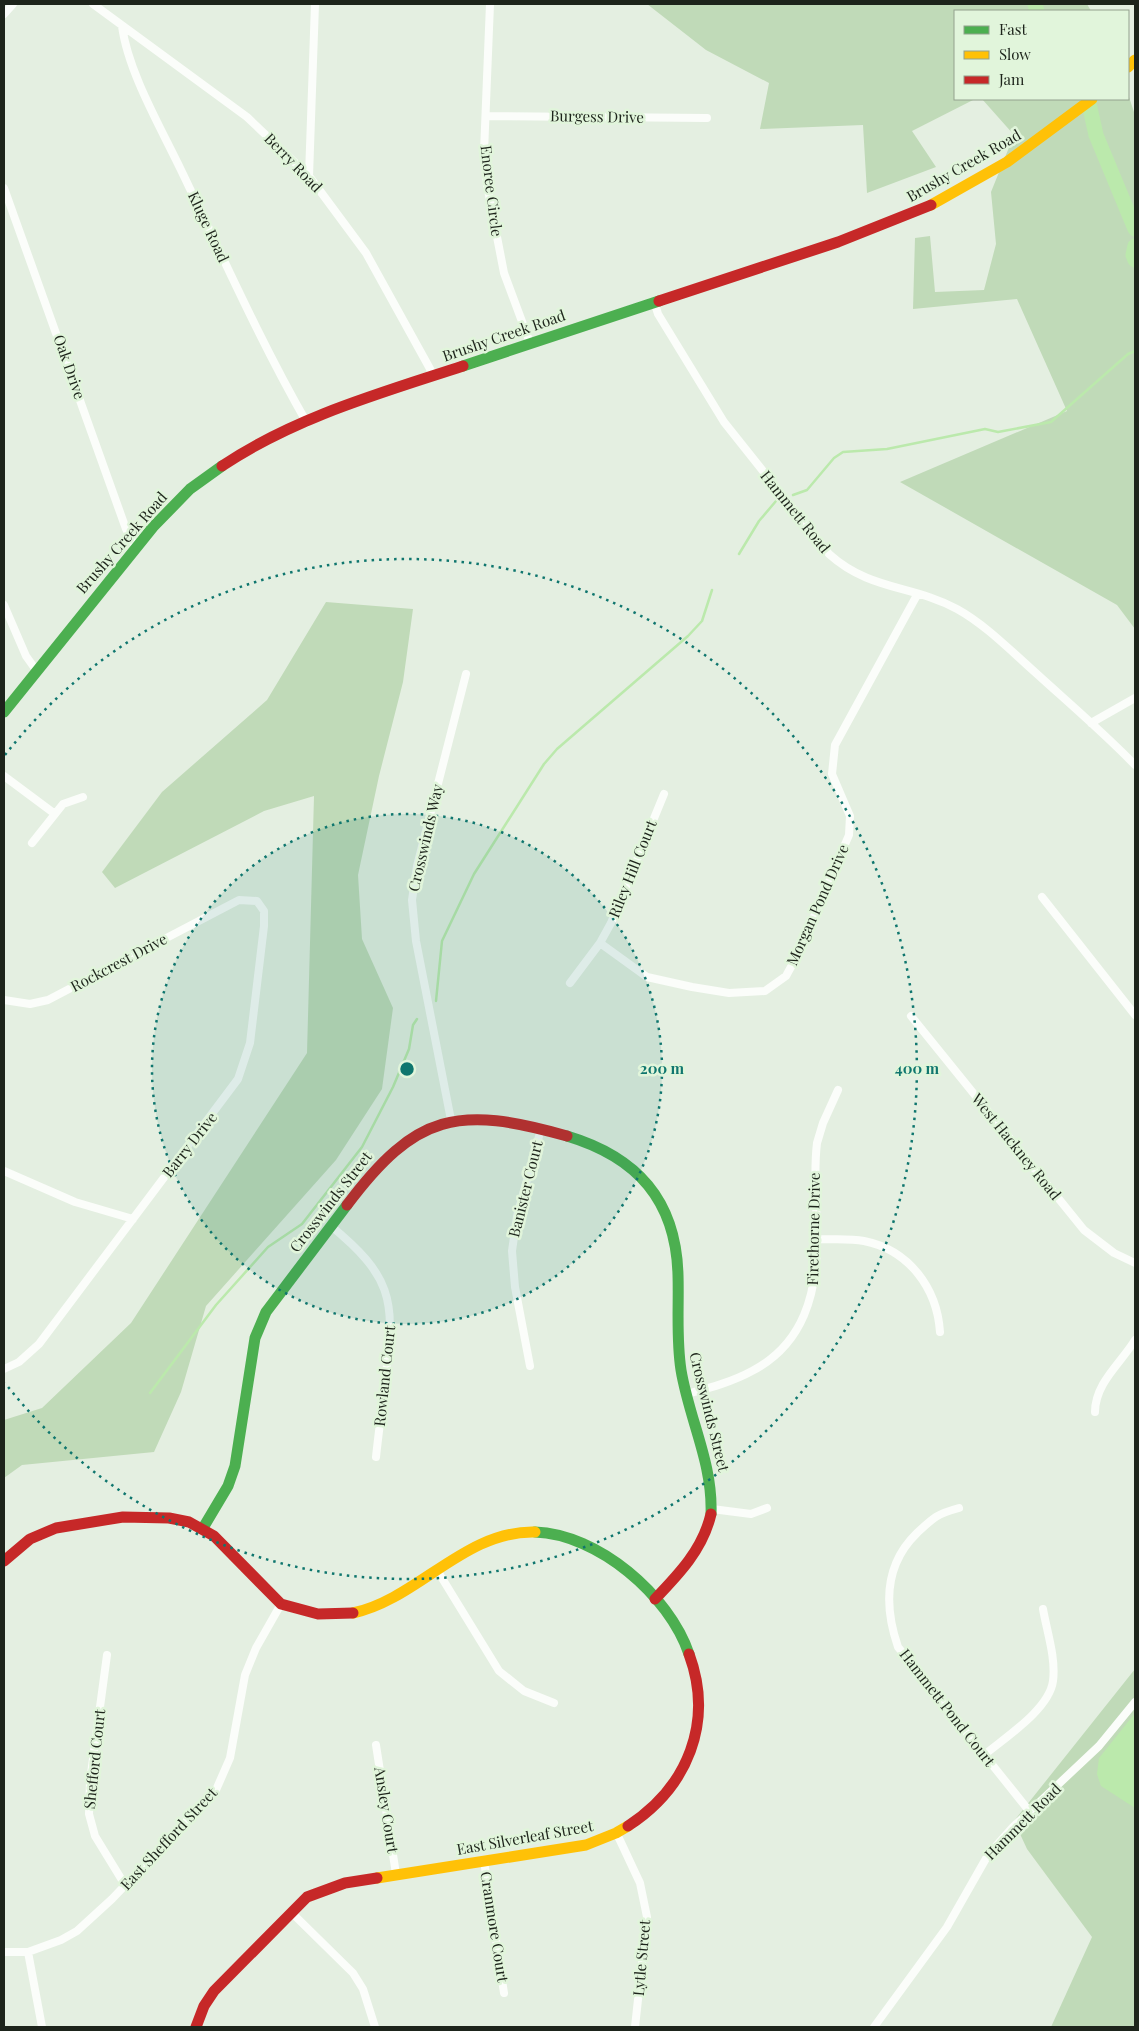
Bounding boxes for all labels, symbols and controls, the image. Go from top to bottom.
legend [954,10,1129,100]
text: Fast [999,19,1028,39]
text: Slow [999,44,1031,64]
text: Jam [998,69,1025,89]
street label: Burgess Drive [550,105,644,127]
street label: Brushy Creek Road [903,124,1024,206]
street label: Berry Road [260,128,327,197]
street label: Enoree Circle [476,144,508,238]
street label: Kluge Road [184,188,234,266]
street label: Brushy Creek Road [440,305,568,365]
street label: Oak Drive [50,332,90,402]
street label: Hammett Road [756,466,835,557]
street label: Brushy Creek Road [71,487,171,597]
street label: Crosswinds Way [403,782,447,893]
street label: Riley Hill Court [603,816,661,921]
street label: Morgan Pond Drive [781,841,853,968]
street label: Rockcrest Drive [67,928,170,996]
text: 200 m [640,1058,685,1078]
text: 400 m [895,1058,940,1078]
centre of rings [398,1060,416,1078]
street label: West Hackney Road [967,1088,1066,1204]
street label: Barry Drive [157,1108,221,1181]
street label: Banister Court [503,1138,547,1239]
street label: Crosswinds Street [285,1146,376,1256]
street label: Firethorne Drive [802,1172,824,1286]
street label: Rowland Court [369,1324,399,1427]
street label: Crosswinds Street [685,1350,735,1474]
street label: Hammett Pond Court [896,1645,1000,1771]
street label: Shefford Court [79,1707,109,1810]
street label: Ansley Court [370,1764,404,1855]
street label: Hammett Road [980,1778,1065,1864]
street label: East Shefford Street [115,1782,222,1894]
street label: East Silverleaf Street [455,1815,595,1859]
street label: Cranmore Court [476,1870,514,1984]
street label: Lytle Street [628,1918,654,1997]

